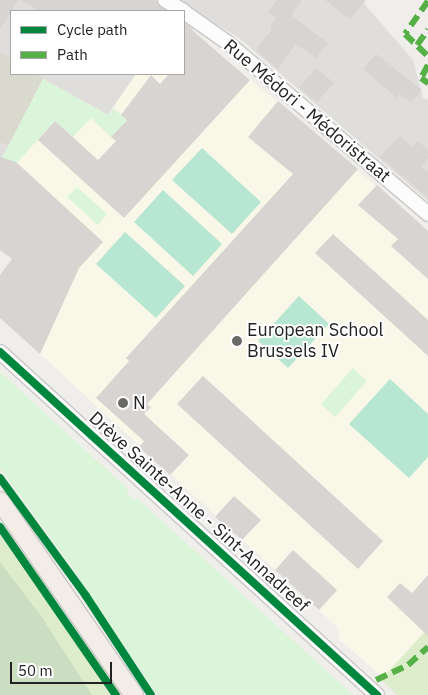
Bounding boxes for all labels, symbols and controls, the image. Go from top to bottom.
legend [10,10,185,75]
text: Cycle path [57,20,128,39]
street label: Rue Médori - Médoristraat [219,35,395,187]
text: Path [57,45,88,64]
place label: European School Brussels IV [247,320,384,362]
marker: European School Brussels IV [231,335,243,347]
place label: N [133,392,146,414]
marker: N [117,397,129,409]
street label: Drève Sainte-Anne - Sint-Annadreef [84,407,314,617]
scale bar [12,652,115,684]
text: 50 m [18,661,53,680]

